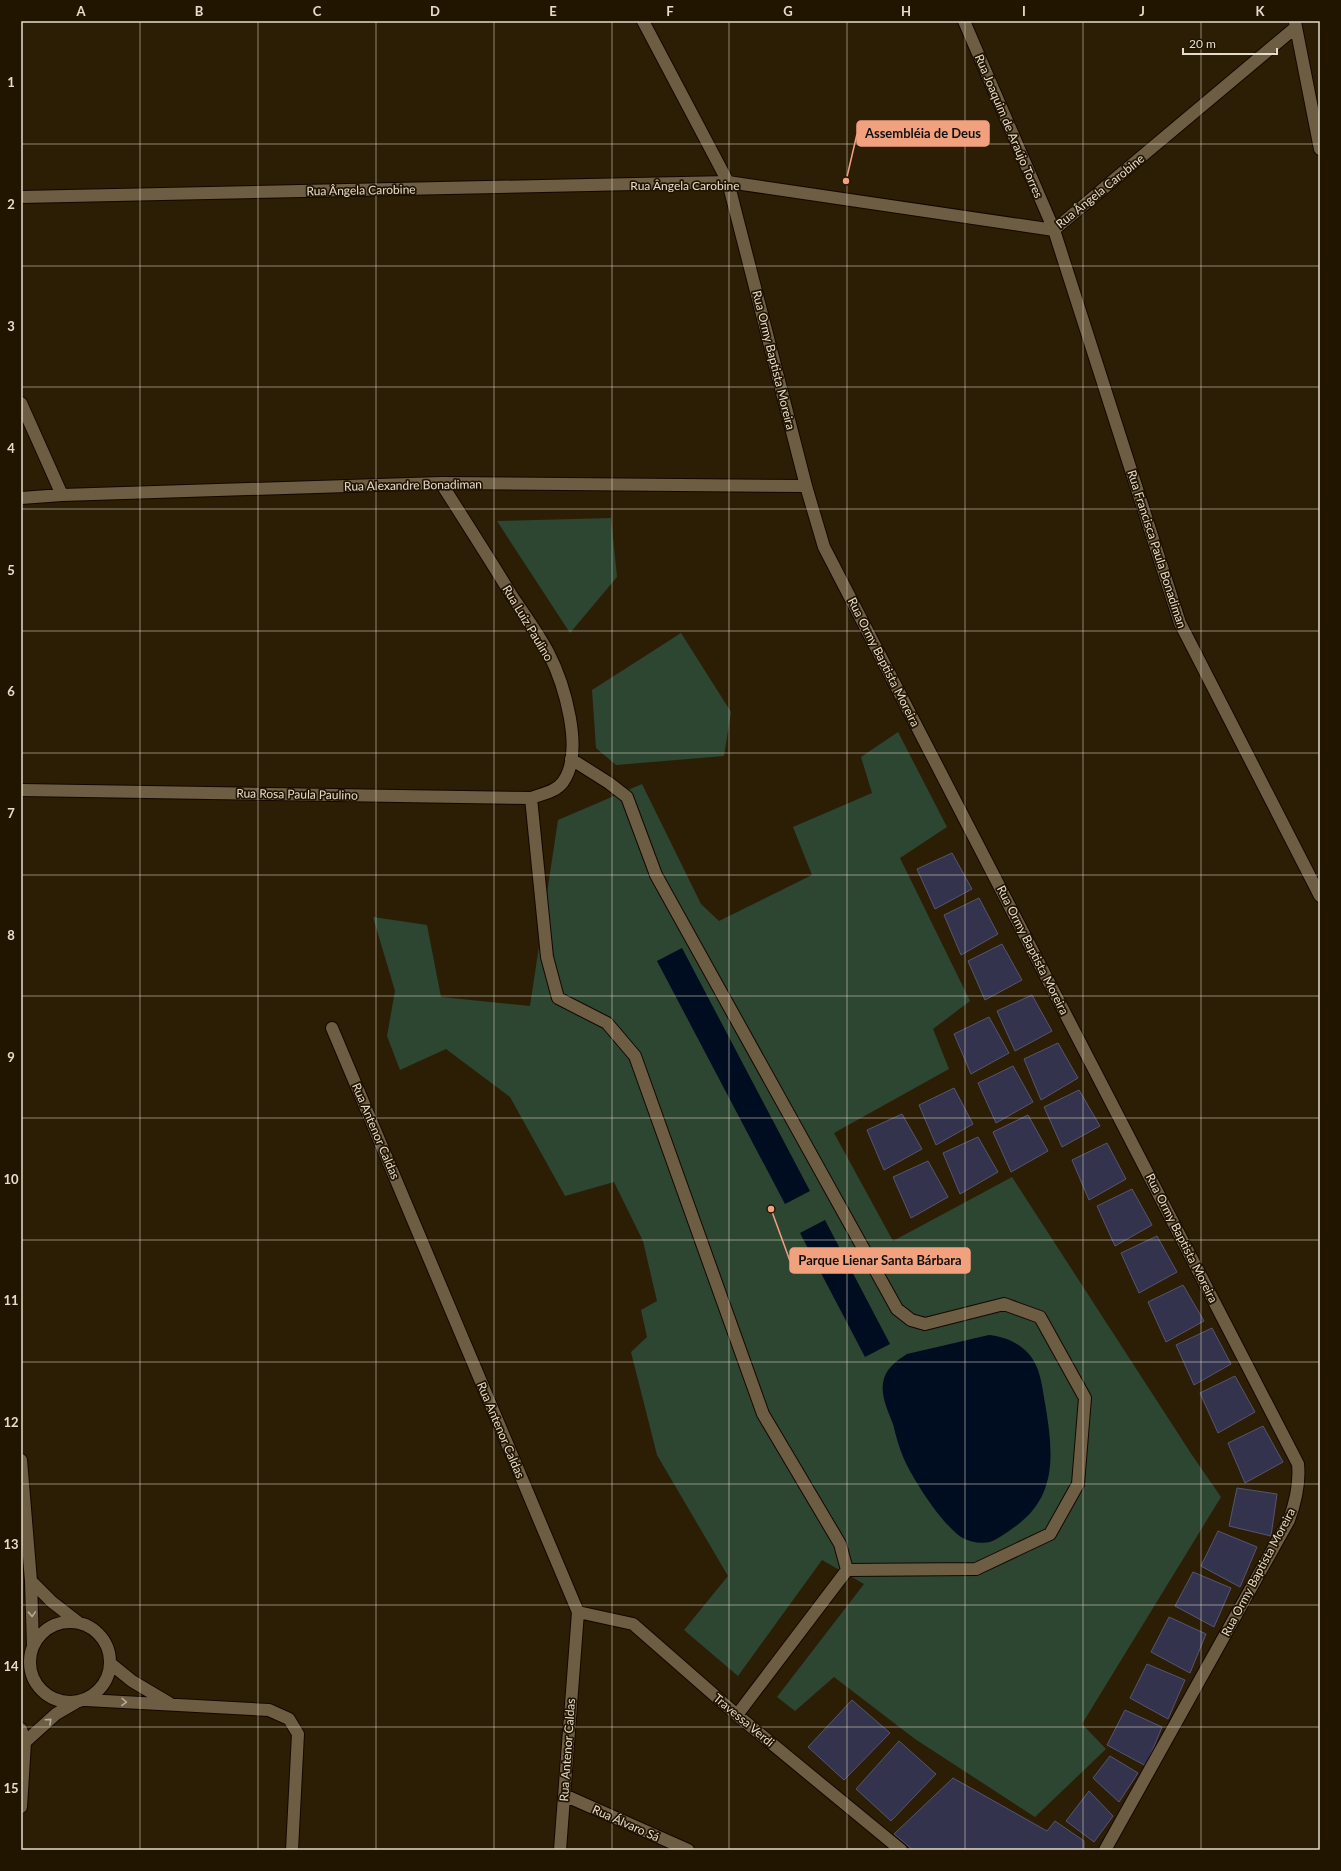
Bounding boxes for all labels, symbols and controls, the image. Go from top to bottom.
text: A [75,3,86,19]
text: B [195,3,204,19]
text: C [313,3,322,19]
text: D [430,3,440,19]
text: E [549,3,557,19]
text: F [666,3,674,19]
text: G [783,3,793,19]
text: H [901,3,911,19]
text: I [1022,3,1026,19]
text: J [1139,3,1145,19]
text: K [1256,3,1266,19]
scale bar [1183,30,1277,56]
text: 20 m [1189,36,1216,51]
street label: Rua Joaquim de Araújo Torres [972,52,1046,200]
text: 1 [7,74,15,90]
callout: Assembléia de Deus [857,121,989,146]
text: Assembléia de Deus [864,125,981,141]
street label: Rua Ângela Carobine [1053,151,1147,231]
street label: Rua Ângela Carobine [630,178,740,193]
street label: Rua Ângela Carobine [306,182,416,198]
text: 2 [7,196,15,212]
street label: Rua Ormy Baptista Moreira [749,289,799,431]
text: 3 [7,318,15,334]
text: 4 [7,440,15,456]
street label: Rua Francisca Paula Bonadiman [1124,468,1190,630]
street label: Rua Alexandre Bonadiman [344,476,482,494]
text: 5 [7,562,15,578]
street label: Rua Luiz Paulino [499,582,557,664]
street label: Rua Ormy Baptista Moreira [845,595,923,729]
text: 6 [7,683,15,699]
street label: Rua Rosa Paula Paulino [236,785,358,803]
text: 7 [7,805,15,821]
street label: Rua Ormy Baptista Moreira [994,883,1072,1017]
text: 8 [7,927,15,943]
text: 9 [7,1049,15,1065]
street label: Rua Antenor Caldas [349,1081,403,1181]
text: 10 [3,1171,19,1187]
street label: Rua Ormy Baptista Moreira [1143,1171,1221,1305]
callout: Parque Lienar Santa Bárbara [790,1248,970,1273]
text: Parque Lienar Santa Bárbara [798,1252,962,1268]
text: 11 [3,1292,19,1308]
street label: Rua Antenor Caldas [474,1380,528,1480]
text: 12 [3,1414,19,1430]
street label: Rua Ormy Baptista Moreira [1218,1505,1298,1639]
text: 13 [3,1536,19,1552]
one-way arrow [28,1611,36,1617]
text: 14 [3,1658,19,1674]
street label: Travessa Verdi [711,1690,777,1750]
one-way arrow [121,1697,127,1706]
street label: Rua Antenor Caldas [556,1698,578,1802]
one-way arrow [44,1718,52,1726]
text: 15 [3,1780,19,1796]
street label: Rua Álvaro Sá [590,1802,662,1844]

